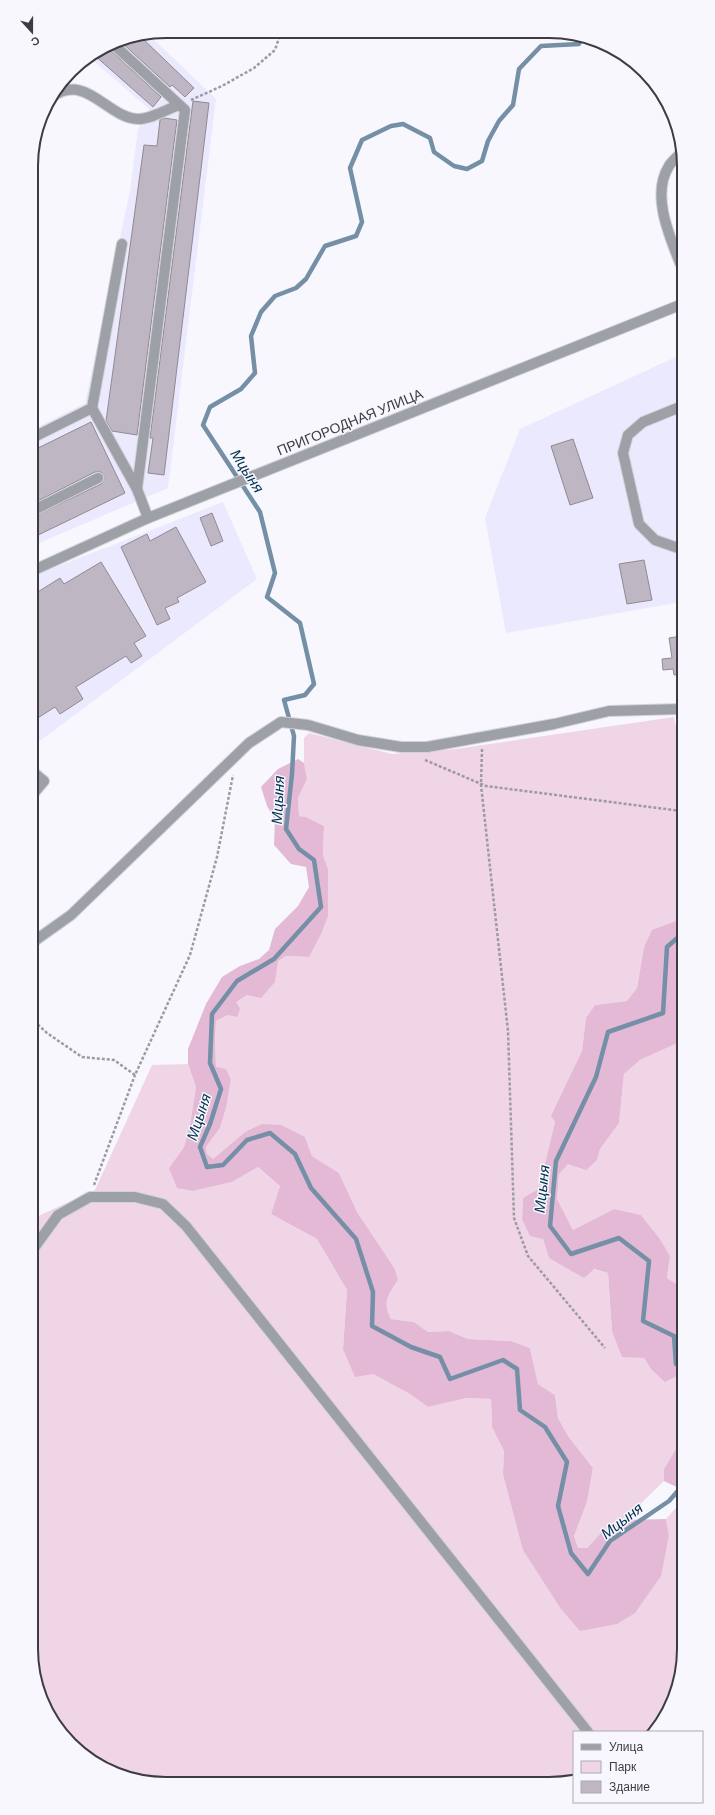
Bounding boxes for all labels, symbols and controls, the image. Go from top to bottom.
north arrow [12,12,52,52]
text: С [30,34,42,49]
street label: ПРИГОРОДНАЯ УЛИЦА [274,384,426,459]
water label: Мцыня [227,445,269,496]
water label: Мцыня [267,775,287,825]
water label: Мцыня [182,1091,214,1142]
water label: Мцыня [530,1164,552,1214]
water label: Мцыня [597,1498,646,1542]
legend [573,1731,703,1803]
text: Улица [609,1739,643,1754]
text: Парк [609,1759,637,1774]
text: Здание [609,1779,650,1794]

